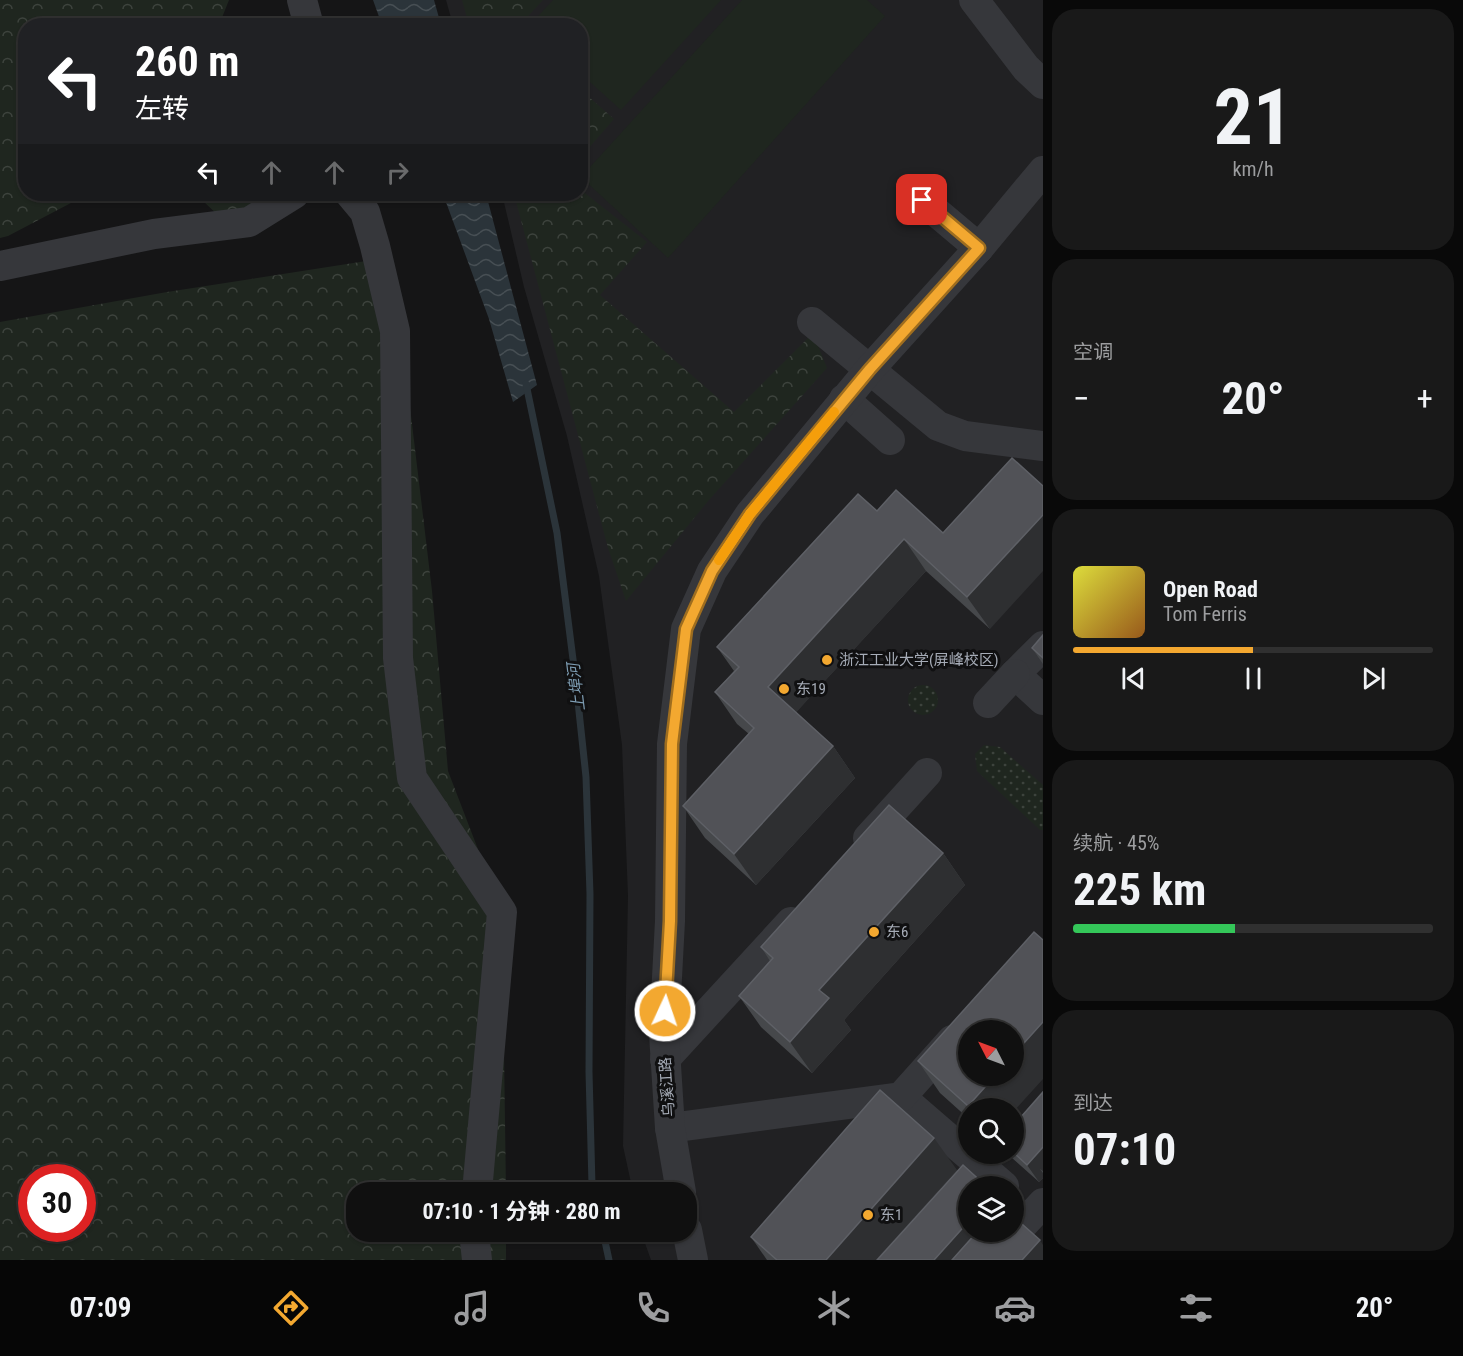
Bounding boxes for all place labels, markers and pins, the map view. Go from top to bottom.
pin [896,174,947,225]
place label: 浙江工业大学(屏峰校区) [839,651,999,669]
marker: 浙江工业大学(屏峰校区) [820,653,834,667]
place label: 东19 [796,680,826,698]
marker: 东19 [777,682,791,696]
place label: 东6 [886,923,908,941]
marker: 东6 [867,925,881,939]
place label: 东1 [880,1206,902,1224]
marker: 东1 [861,1208,875,1222]

